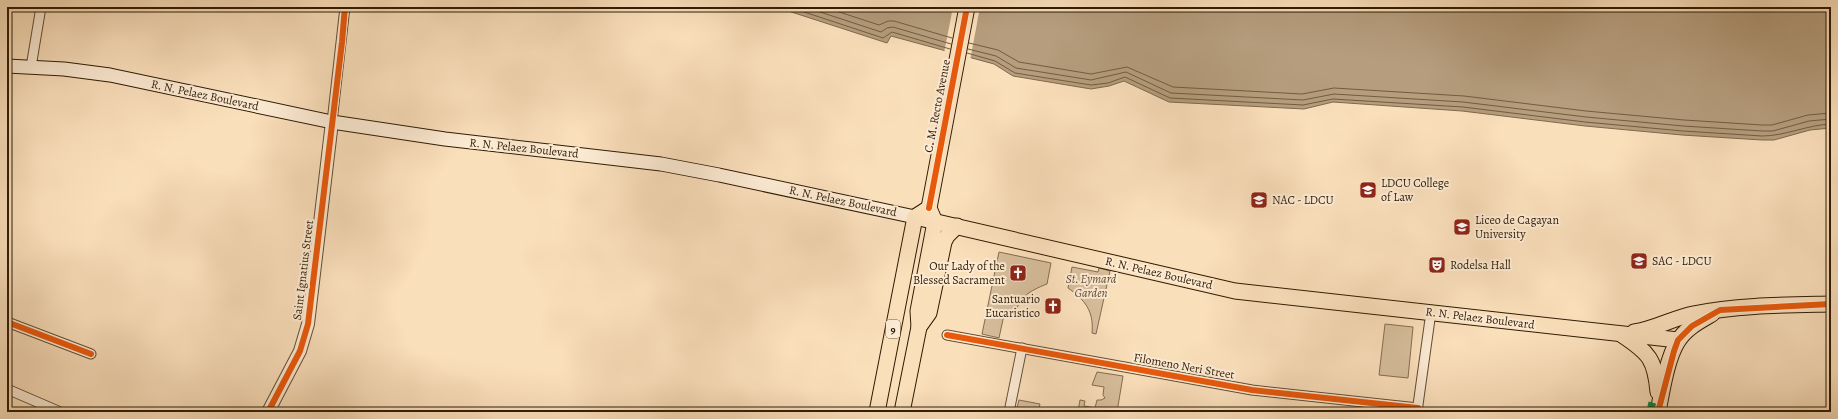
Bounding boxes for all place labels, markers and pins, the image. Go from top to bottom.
place label: LDCU College of Law [1381,175,1449,205]
school or university icon: LDCU College of Law [1358,180,1378,200]
school or university icon: NAC - LDCU [1249,190,1269,210]
place label: NAC - LDCU [1272,192,1334,208]
place label: Liceo de Cagayan University [1475,212,1559,242]
school or university icon: Liceo de Cagayan University [1452,217,1472,237]
school or university icon: SAC - LDCU [1629,251,1649,271]
place label: SAC - LDCU [1652,253,1712,269]
theatre icon: Rodelsa Hall [1427,255,1447,275]
place label: Rodelsa Hall [1450,257,1511,273]
place label: Our Lady of the Blessed Sacrament [913,258,1005,288]
church icon: Our Lady of the Blessed Sacrament [1008,263,1028,283]
place label: Santuario Eucaristico [985,291,1040,321]
church icon: Santuario Eucaristico [1043,296,1063,316]

